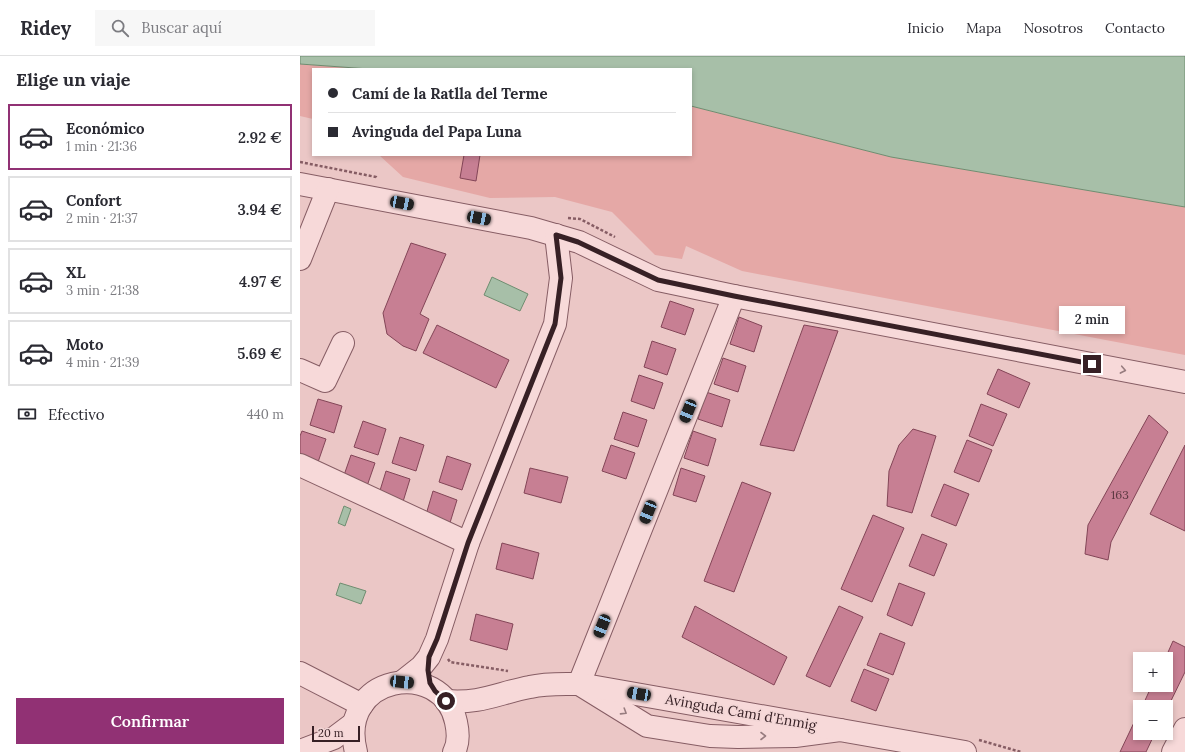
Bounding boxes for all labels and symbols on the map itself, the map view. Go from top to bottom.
car [389,195,415,211]
car [466,210,492,226]
callout: 2 min [1059,306,1125,334]
route end [1083,355,1101,373]
one-way arrow [1120,365,1126,374]
car [678,398,698,424]
house number: 163 [1111,487,1129,502]
car [638,499,658,525]
car [592,613,612,639]
car [389,675,415,689]
car [626,686,652,702]
street label: Avinguda Camí d'Enmig [663,690,818,734]
route start [437,692,455,710]
one-way arrow [620,707,627,715]
scale bar [312,724,360,743]
one-way arrow [760,732,766,740]

